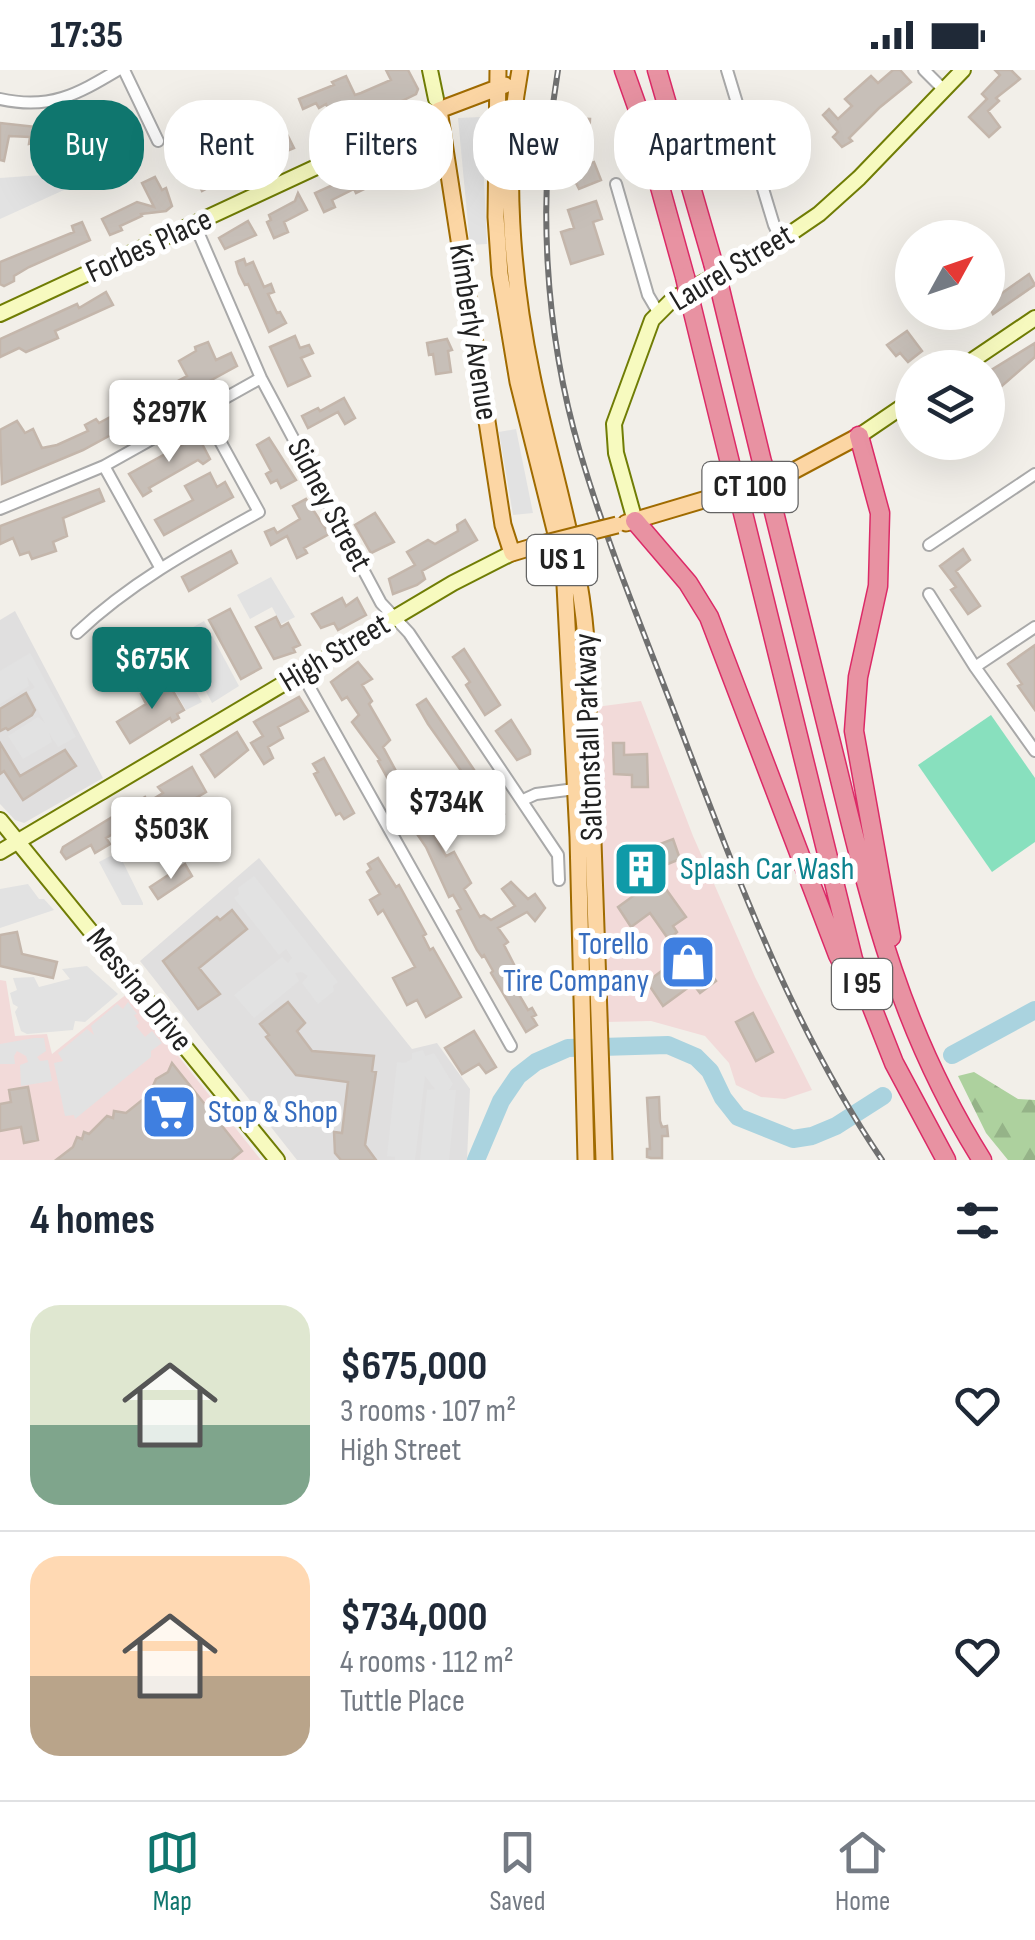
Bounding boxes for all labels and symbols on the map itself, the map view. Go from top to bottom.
street label: Forbes Place [80,200,218,292]
street label: Laurel Street [663,216,801,320]
north arrow [895,220,1005,330]
street label: Kimberly Avenue [440,241,506,423]
pin: $297K [99,380,239,465]
street label: Sidney Street [278,432,380,578]
road number: CT 100 [702,462,798,512]
road number: US 1 [527,535,597,585]
street label: High Street [273,605,397,701]
pin: $675K [82,627,222,712]
street label: Saltonstall Parkway [566,633,612,841]
pin: $734K [376,770,516,855]
pin: $503K [101,797,241,882]
building icon: Splash Car Wash [611,839,671,899]
place label: Splash Car Wash [680,850,855,889]
street label: Messina Drive [77,920,201,1060]
place label: Torello Tire Company [503,925,649,1001]
shop icon: Torello Tire Company [658,932,718,992]
road number: I 95 [832,959,892,1009]
supermarket icon: Stop & Shop [139,1082,199,1142]
place label: Stop & Shop [208,1093,338,1132]

